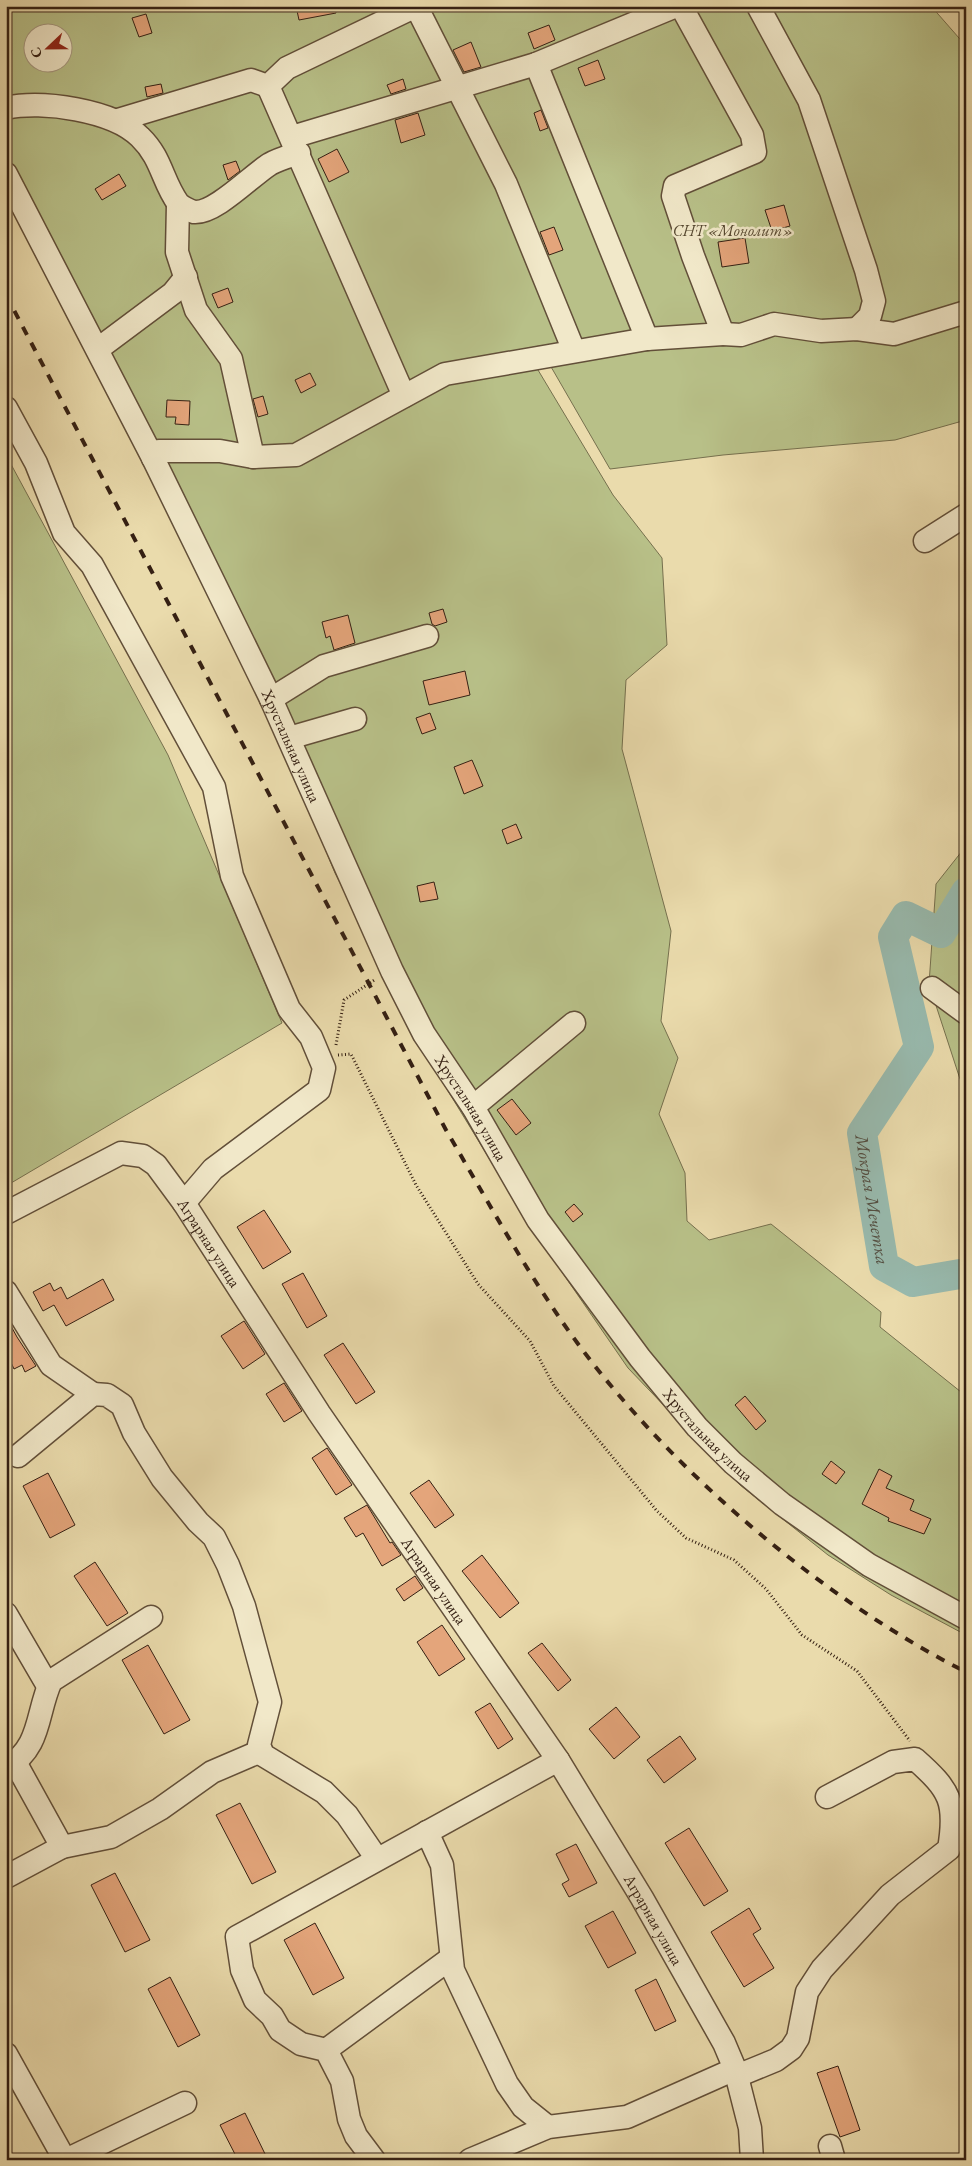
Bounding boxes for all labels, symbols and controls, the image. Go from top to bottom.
north arrow [22,22,72,72]
text: С [26,45,46,61]
park label: СНТ «Монолит» [673,220,793,241]
street label: Хрустальная улица [257,685,326,806]
street label: Хрустальная улица [430,1049,513,1165]
water label: Мокрая Мечетка [851,1131,895,1266]
street label: Аграрная улица [173,1193,246,1292]
street label: Хрустальная улица [658,1383,758,1486]
street label: Аграрная улица [396,1532,472,1629]
street label: Аграрная улица [619,1869,689,1969]

